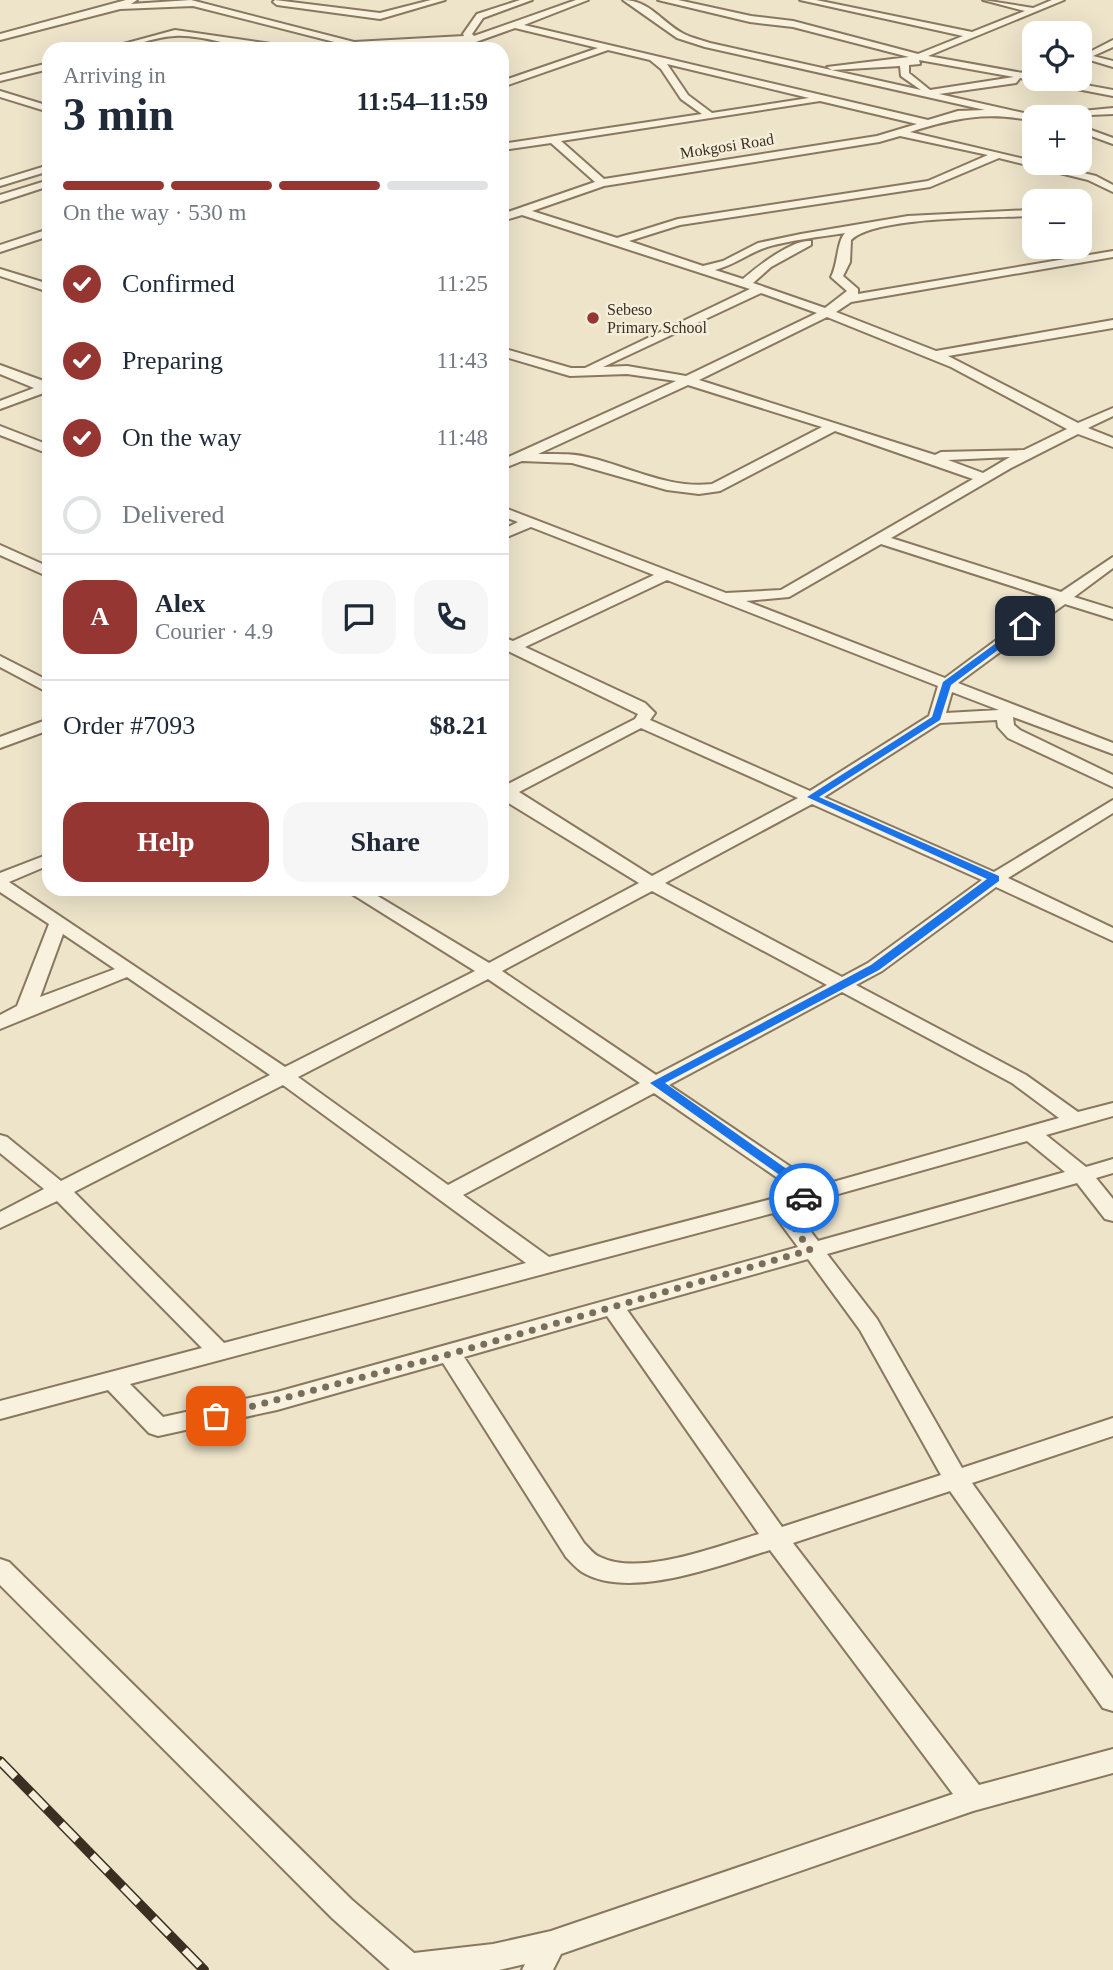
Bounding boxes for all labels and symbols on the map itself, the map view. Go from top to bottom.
street label: Mokgosi Road [679,130,775,163]
place label: Sebeso Primary School [607,301,708,337]
marker: Sebeso Primary School [585,310,601,326]
pin [995,596,1055,656]
courier [769,1163,839,1233]
pin [186,1386,246,1446]

